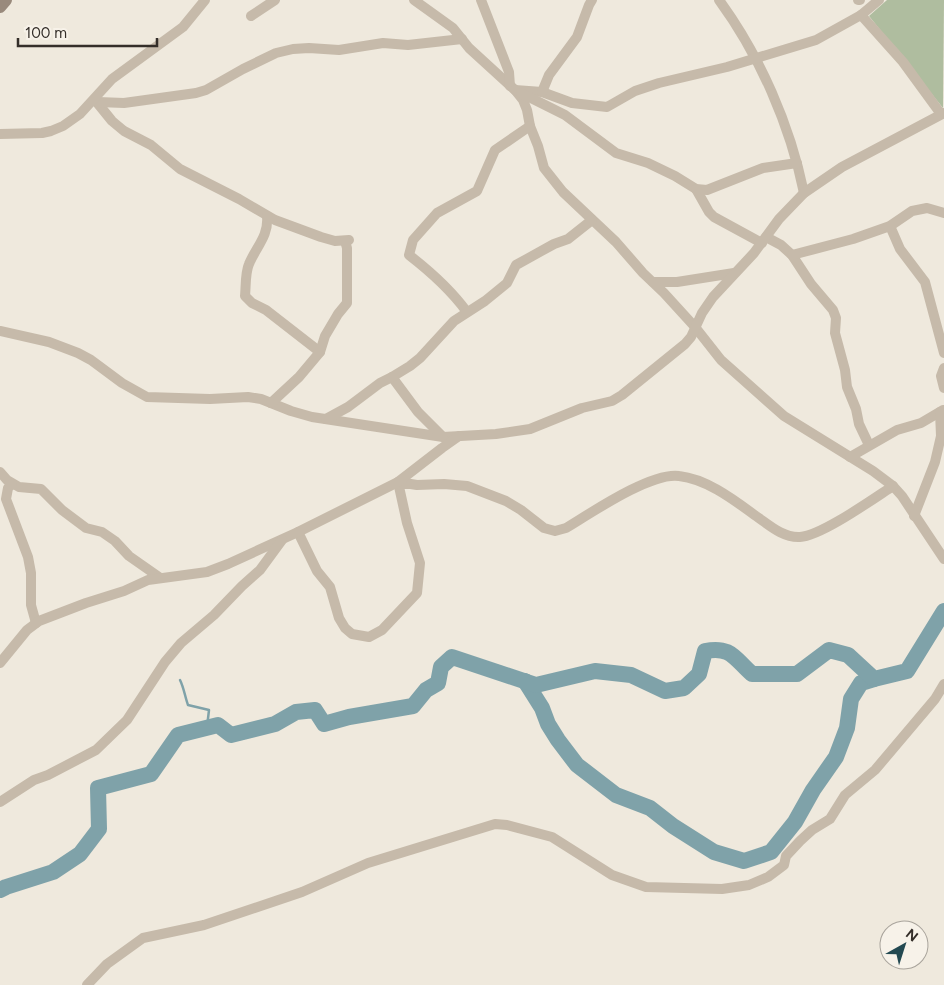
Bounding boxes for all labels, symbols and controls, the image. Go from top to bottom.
scale bar [18,15,156,47]
text: 100 m [25,24,67,42]
north arrow [879,920,929,970]
text: N [902,925,921,945]

